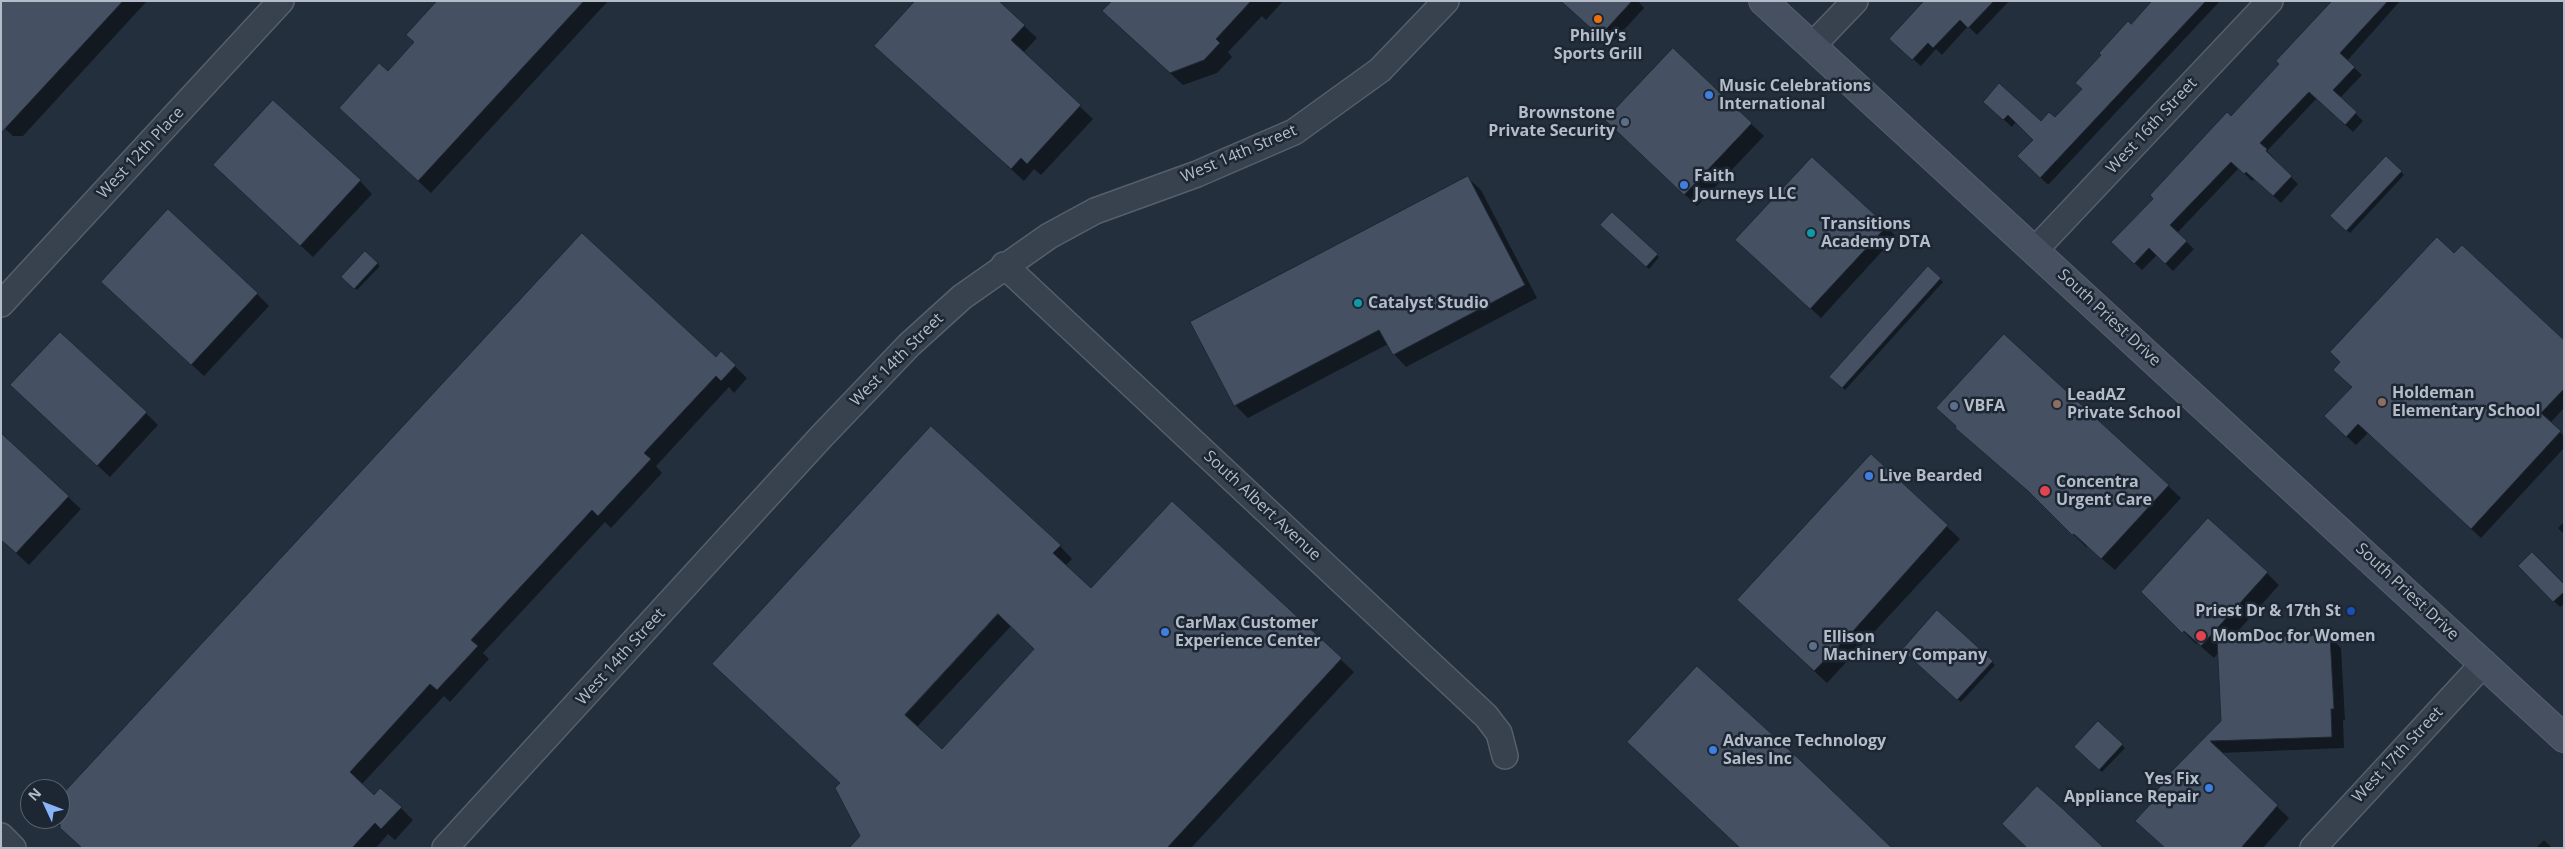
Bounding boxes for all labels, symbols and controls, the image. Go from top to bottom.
marker: Philly's Sports Grill [1592,13,1604,25]
place label: Philly's Sports Grill [1554,26,1642,64]
street label: West 16th Street [2103,74,2201,178]
place label: Music Celebrations International [1719,76,1871,114]
marker: Music Celebrations International [1703,89,1715,101]
street label: West 12th Place [94,103,188,203]
place label: Brownstone Private Security [1488,103,1615,141]
marker: Brownstone Private Security [1619,116,1631,128]
street label: West 14th Street [1178,121,1300,187]
place label: Faith Journeys LLC [1694,166,1796,204]
marker: Faith Journeys LLC [1678,179,1690,191]
place label: Transitions Academy DTA [1821,214,1931,252]
marker: Transitions Academy DTA [1805,227,1817,239]
street label: South Priest Drive [2054,265,2164,371]
place label: Catalyst Studio [1368,293,1489,313]
marker: Catalyst Studio [1352,297,1364,309]
street label: West 14th Street [846,309,948,411]
place label: Holdeman Elementary School [2392,383,2540,421]
place label: LeadAZ Private School [2067,385,2181,423]
place label: VBFA [1964,396,2005,416]
marker: Holdeman Elementary School [2376,396,2388,408]
marker: LeadAZ Private School [2051,398,2063,410]
marker: VBFA [1948,400,1960,412]
street label: South Albert Avenue [1200,447,1324,565]
place label: Live Bearded [1879,466,1982,486]
marker: Live Bearded [1863,470,1875,482]
place label: Concentra Urgent Care [2056,472,2152,510]
marker: Concentra Urgent Care [2038,484,2052,498]
street label: South Priest Drive [2352,539,2462,645]
place label: Priest Dr & 17th St [2195,601,2341,621]
street label: West 14th Street [572,605,670,709]
marker: Priest Dr & 17th St [2345,605,2357,617]
place label: CarMax Customer Experience Center [1175,613,1321,651]
marker: CarMax Customer Experience Center [1159,626,1171,638]
place label: MomDoc for Women [2212,626,2375,646]
place label: Ellison Machinery Company [1823,627,1987,665]
marker: MomDoc for Women [2194,629,2208,643]
marker: Ellison Machinery Company [1807,640,1819,652]
street label: West 17th Street [2349,703,2447,807]
place label: Advance Technology Sales Inc [1723,731,1886,769]
marker: Advance Technology Sales Inc [1707,744,1719,756]
place label: Yes Fix Appliance Repair [2064,769,2199,807]
north arrow [20,779,70,829]
marker: Yes Fix Appliance Repair [2203,782,2215,794]
text: N [24,783,45,805]

